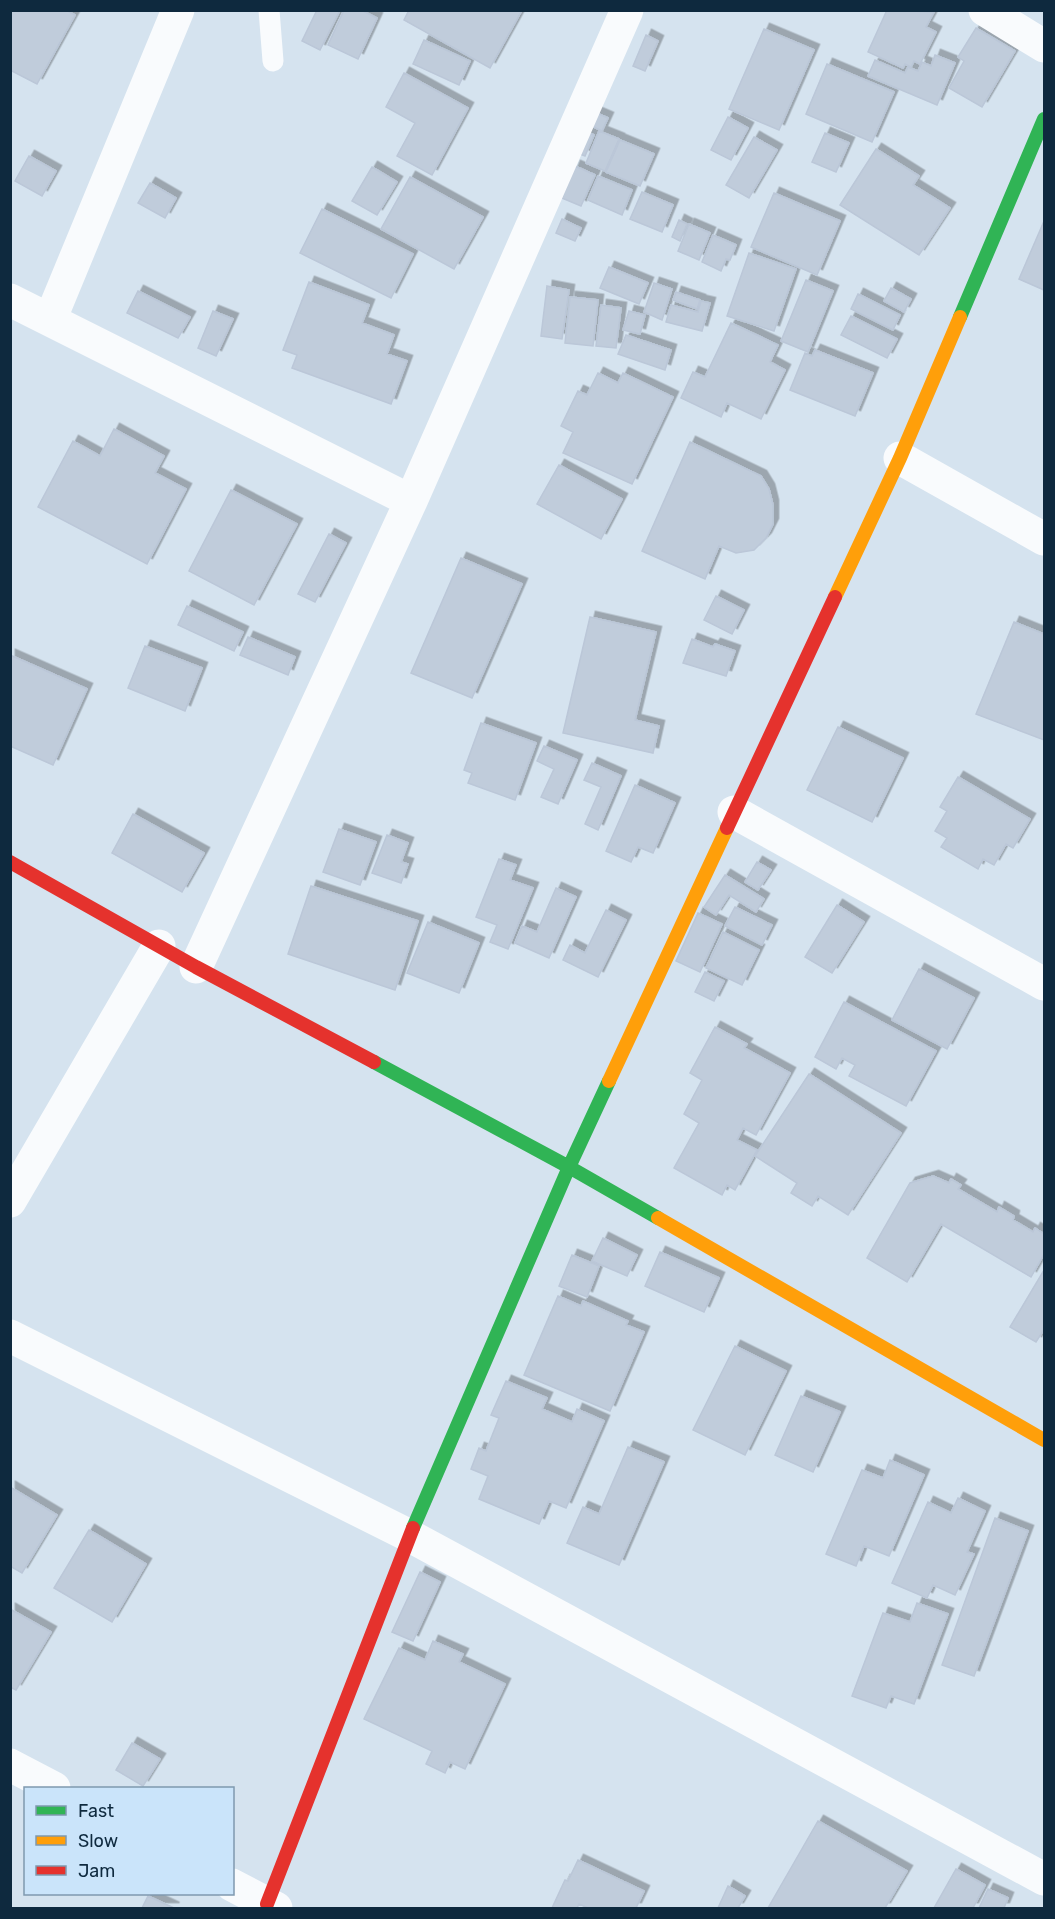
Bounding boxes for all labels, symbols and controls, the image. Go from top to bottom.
legend [24,1787,234,1895]
text: Fast [78,1800,114,1822]
text: Slow [78,1830,118,1852]
text: Jam [78,1860,115,1882]

